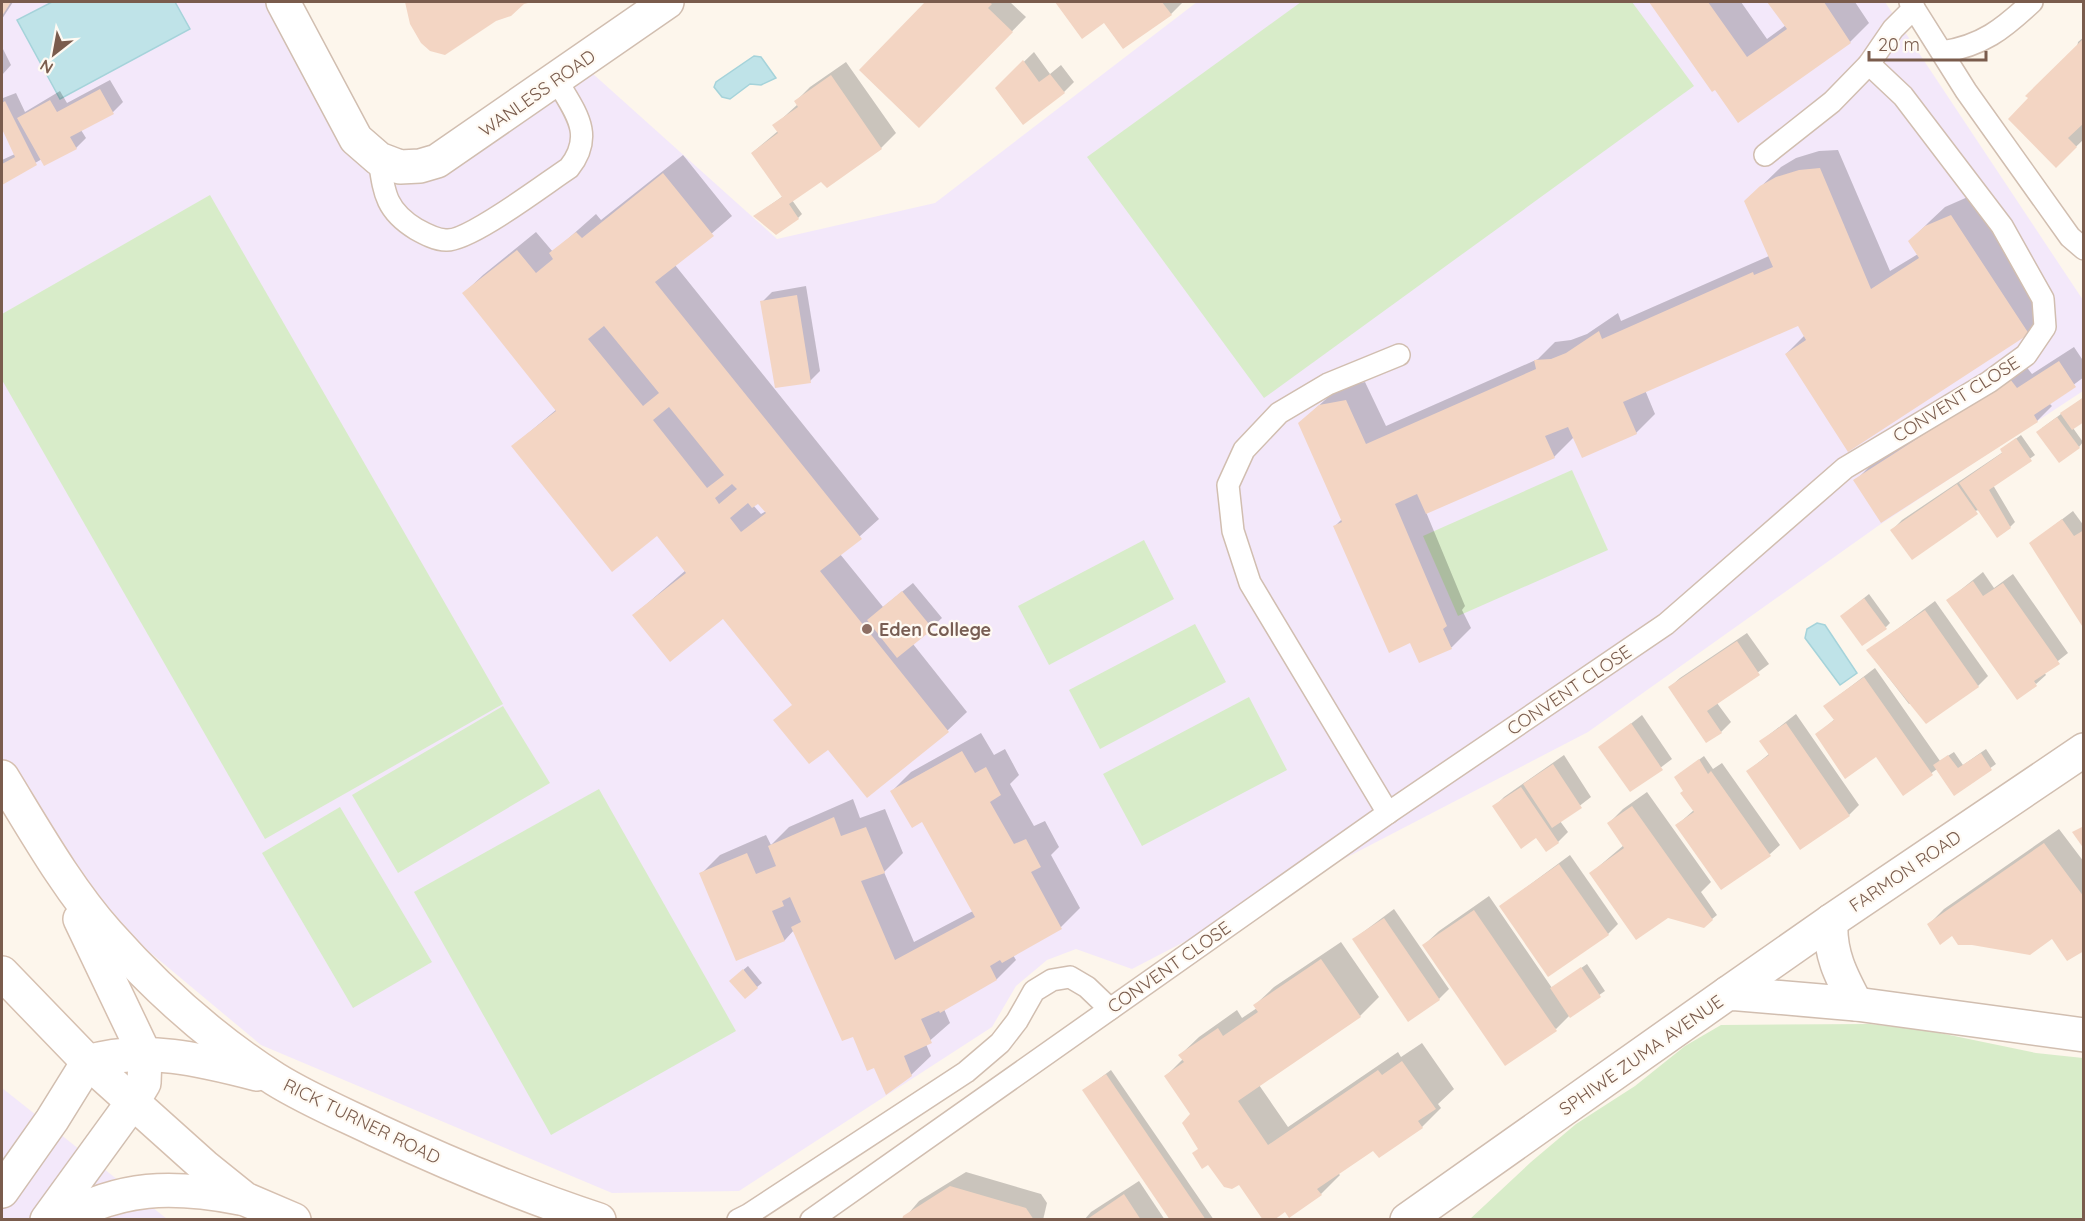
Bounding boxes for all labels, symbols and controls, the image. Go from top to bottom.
north arrow [24,24,84,84]
scale bar [1869,24,1986,62]
text: 20 m [1878,33,1920,56]
street label: WANLESS ROAD [474,44,600,142]
text: N [36,55,56,78]
street label: CONVENT CLOSE [1888,351,2024,447]
place label: Eden College [879,618,991,641]
marker: Eden College [860,622,874,636]
street label: CONVENT CLOSE [1502,640,1636,740]
street label: FARMON ROAD [1845,825,1965,917]
street label: CONVENT CLOSE [1103,916,1235,1018]
street label: SPHIWE ZUMA AVENUE [1555,990,1727,1120]
street label: RICK TURNER ROAD [280,1073,444,1169]

